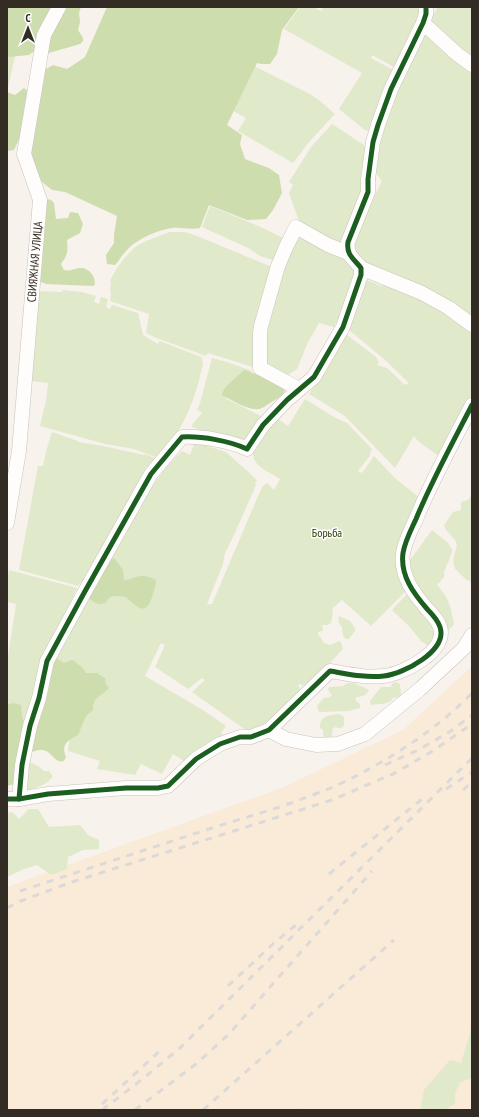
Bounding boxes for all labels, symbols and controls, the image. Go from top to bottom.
north arrow [8,8,48,48]
text: С [25,11,31,25]
street label: СВИЯЖНАЯ УЛИЦА [23,220,45,303]
park label: Борьба [312,525,342,540]

